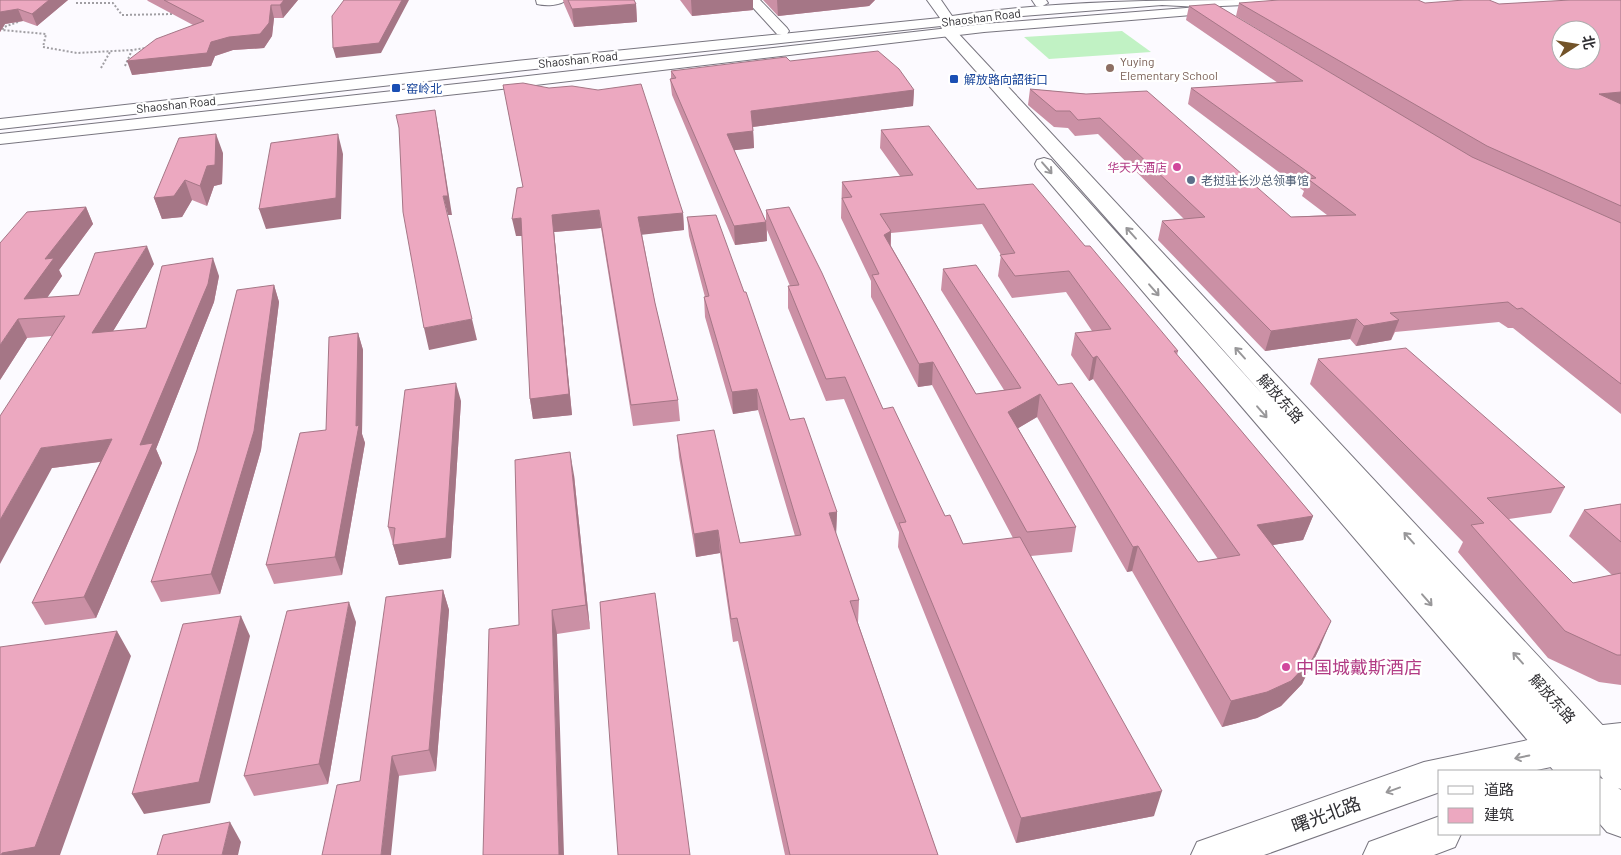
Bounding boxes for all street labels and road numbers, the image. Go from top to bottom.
street label: Shaoshan Road [940,5,1022,29]
street label: Shaoshan Road [538,48,618,70]
street label: Shaoshan Road [136,93,216,115]
street label: 解放东路 [1254,370,1308,426]
street label: 解放东路 [1526,670,1580,726]
street label: 曙光北路 [1288,791,1364,837]

